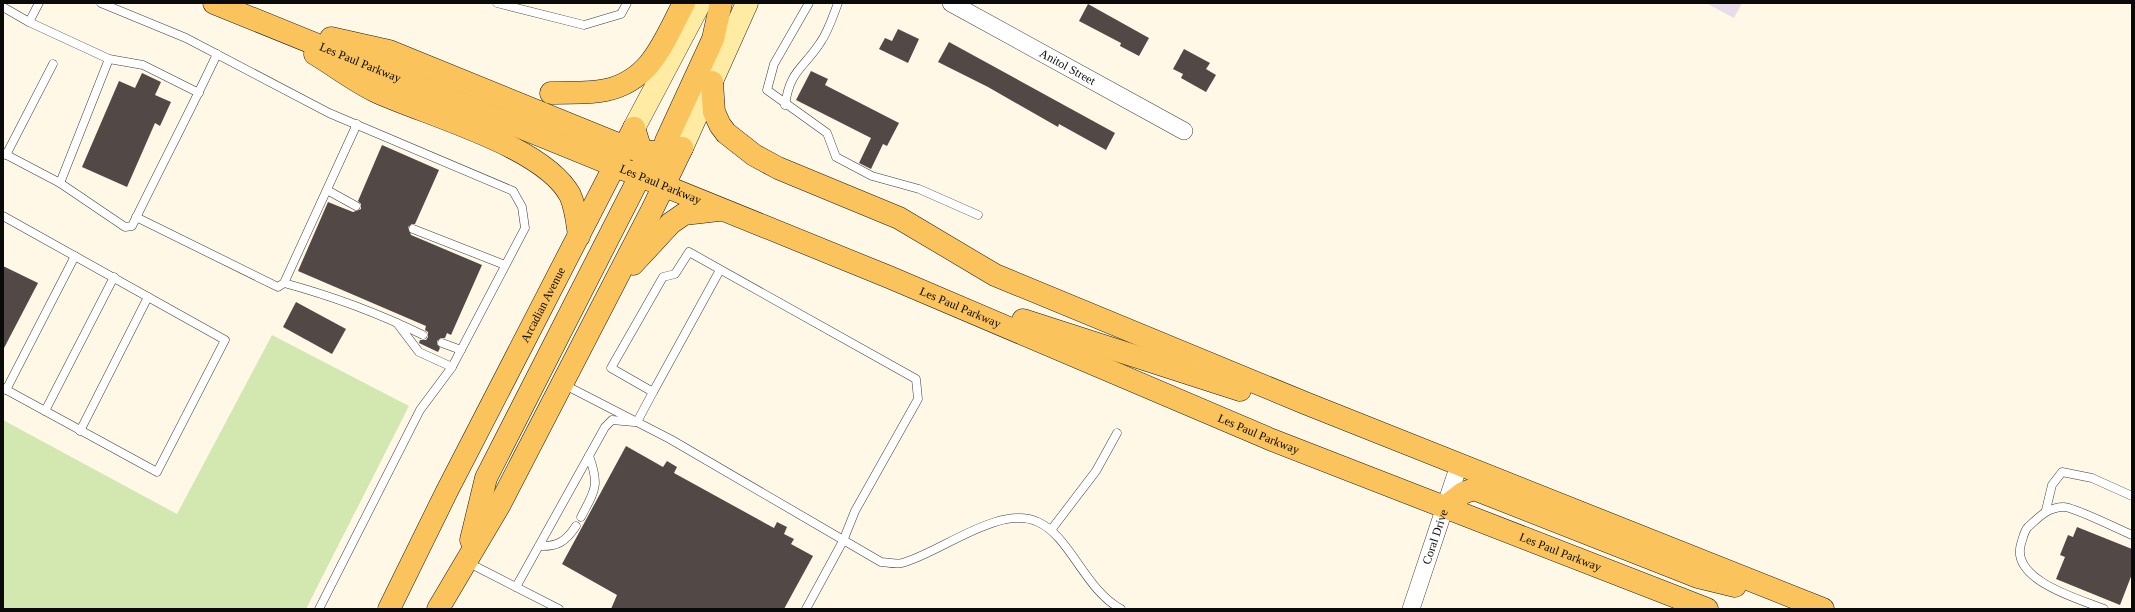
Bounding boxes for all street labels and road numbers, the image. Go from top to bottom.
street label: Les Paul Parkway [318,40,403,85]
street label: Anitol Street [1037,46,1099,88]
street label: Les Paul Parkway [618,161,703,207]
street label: Arcadian Avenue [518,265,568,345]
street label: Les Paul Parkway [918,284,1003,331]
street label: Les Paul Parkway [1216,411,1301,457]
street label: Coral Drive [1419,508,1451,566]
street label: Les Paul Parkway [1517,530,1603,574]

